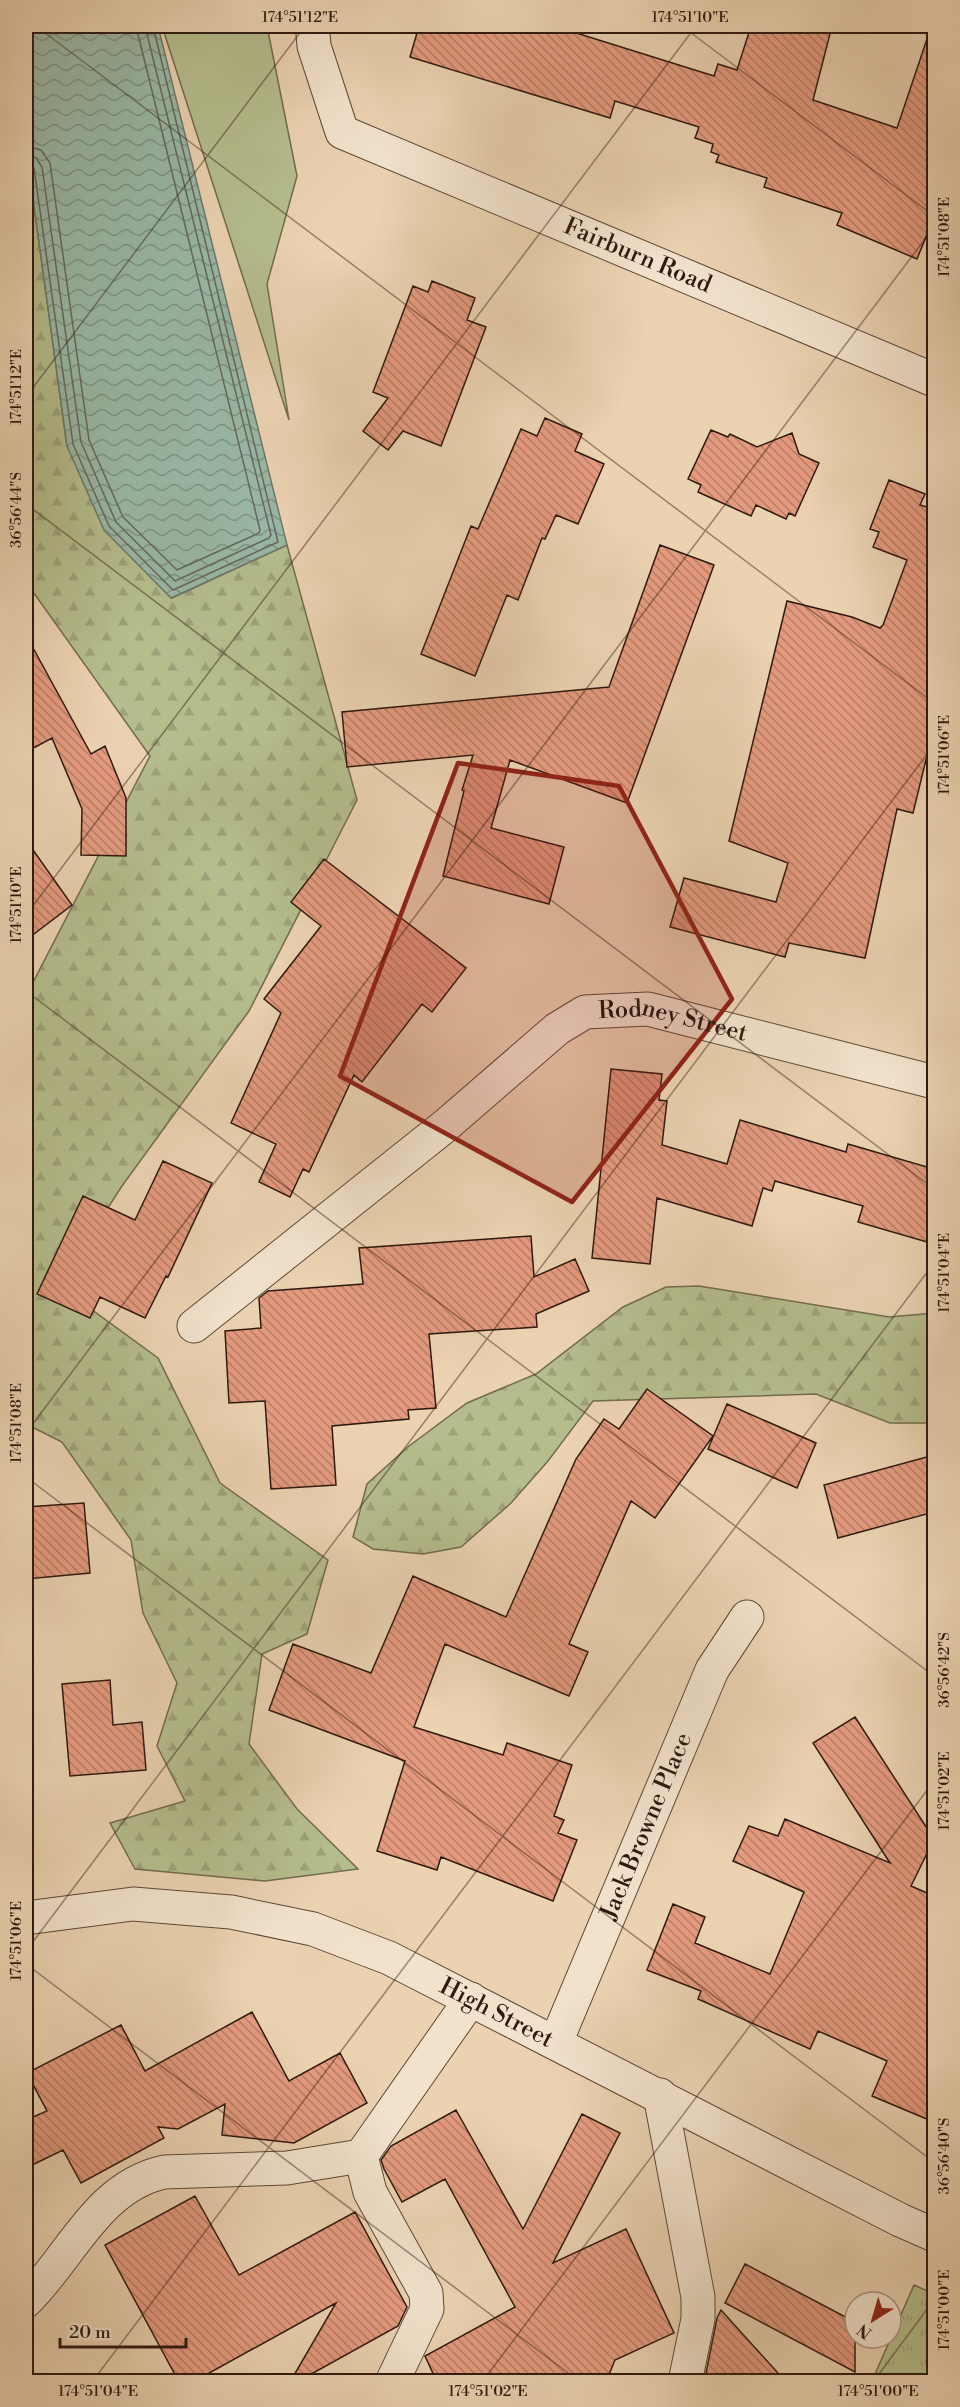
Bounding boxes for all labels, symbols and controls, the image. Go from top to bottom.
text: 174°51'12"E [262,8,338,27]
text: 174°51'10"E [651,8,729,27]
text: 174°51'08"E [935,197,954,277]
street label: Fairburn Road [559,212,716,300]
text: 174°51'12"E [7,349,26,425]
text: 36°56'44"S [7,472,26,548]
text: 174°51'06"E [935,715,954,795]
text: 174°51'10"E [7,866,26,944]
street label: Rodney Street [598,993,751,1049]
text: 174°51'04"E [935,1233,954,1313]
text: 174°51'08"E [7,1383,26,1463]
text: 36°56'42"S [935,1632,954,1708]
street label: Jack Browne Place [594,1728,699,1925]
text: 174°51'02"E [935,1751,954,1831]
text: 174°51'06"E [7,1901,26,1981]
street label: High Street [434,1971,559,2055]
text: 36°56'40"S [935,2118,954,2194]
text: 174°51'00"E [935,2269,954,2351]
north arrow [843,2290,903,2350]
scale bar [60,2311,186,2349]
text: N [853,2319,876,2343]
text: 20 m [69,2321,111,2344]
text: 174°51'04"E [58,2382,138,2401]
text: 174°51'02"E [448,2382,528,2401]
text: 174°51'00"E [837,2382,919,2401]

